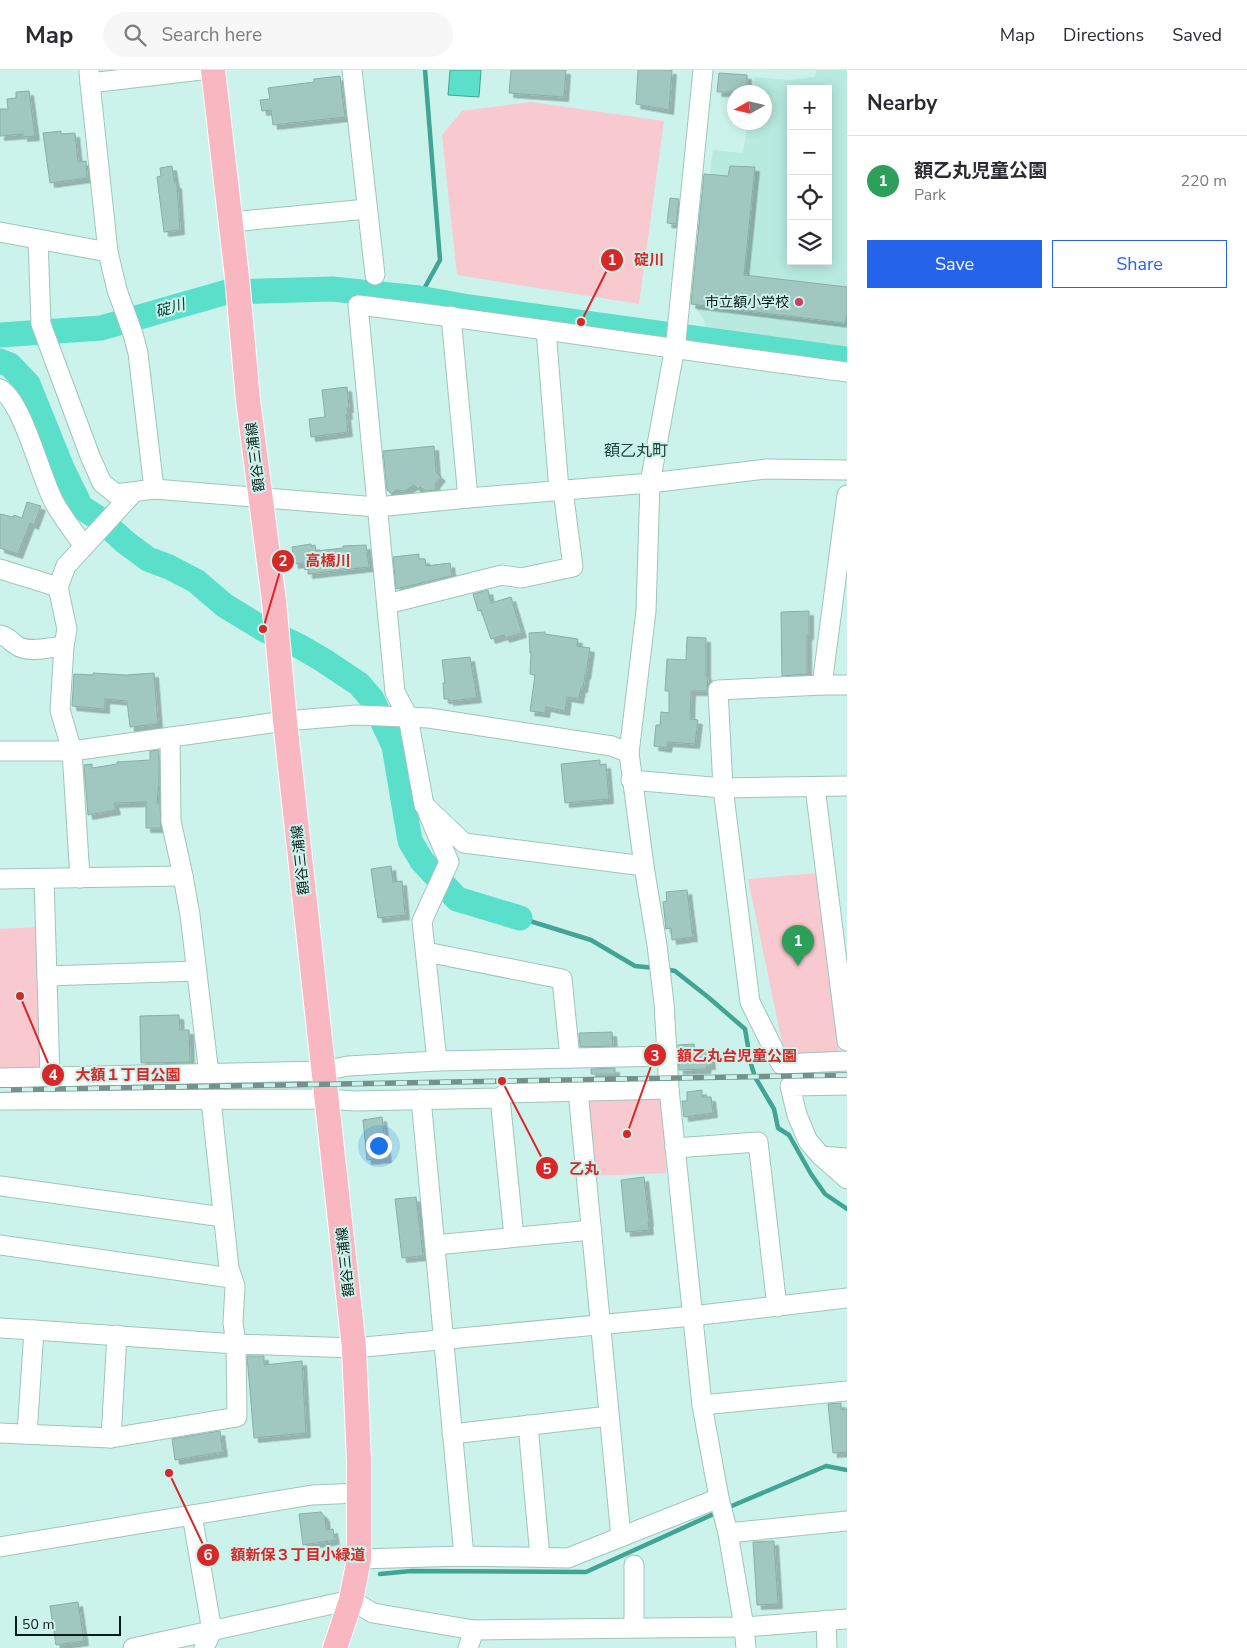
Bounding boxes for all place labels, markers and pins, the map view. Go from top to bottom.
callout: 碇川 [599,245,674,275]
place label: 市立額小学校 [705,293,789,312]
marker: 市立額小学校 [793,296,805,308]
callout: 高橋川 [270,546,360,576]
pin: 1 [782,925,814,966]
callout: 額乙丸台児童公園 [642,1040,807,1070]
callout: 大額１丁目公園 [40,1060,190,1090]
callout: 乙丸 [534,1153,609,1183]
callout: 額新保３丁目小緑道 [195,1540,375,1570]

